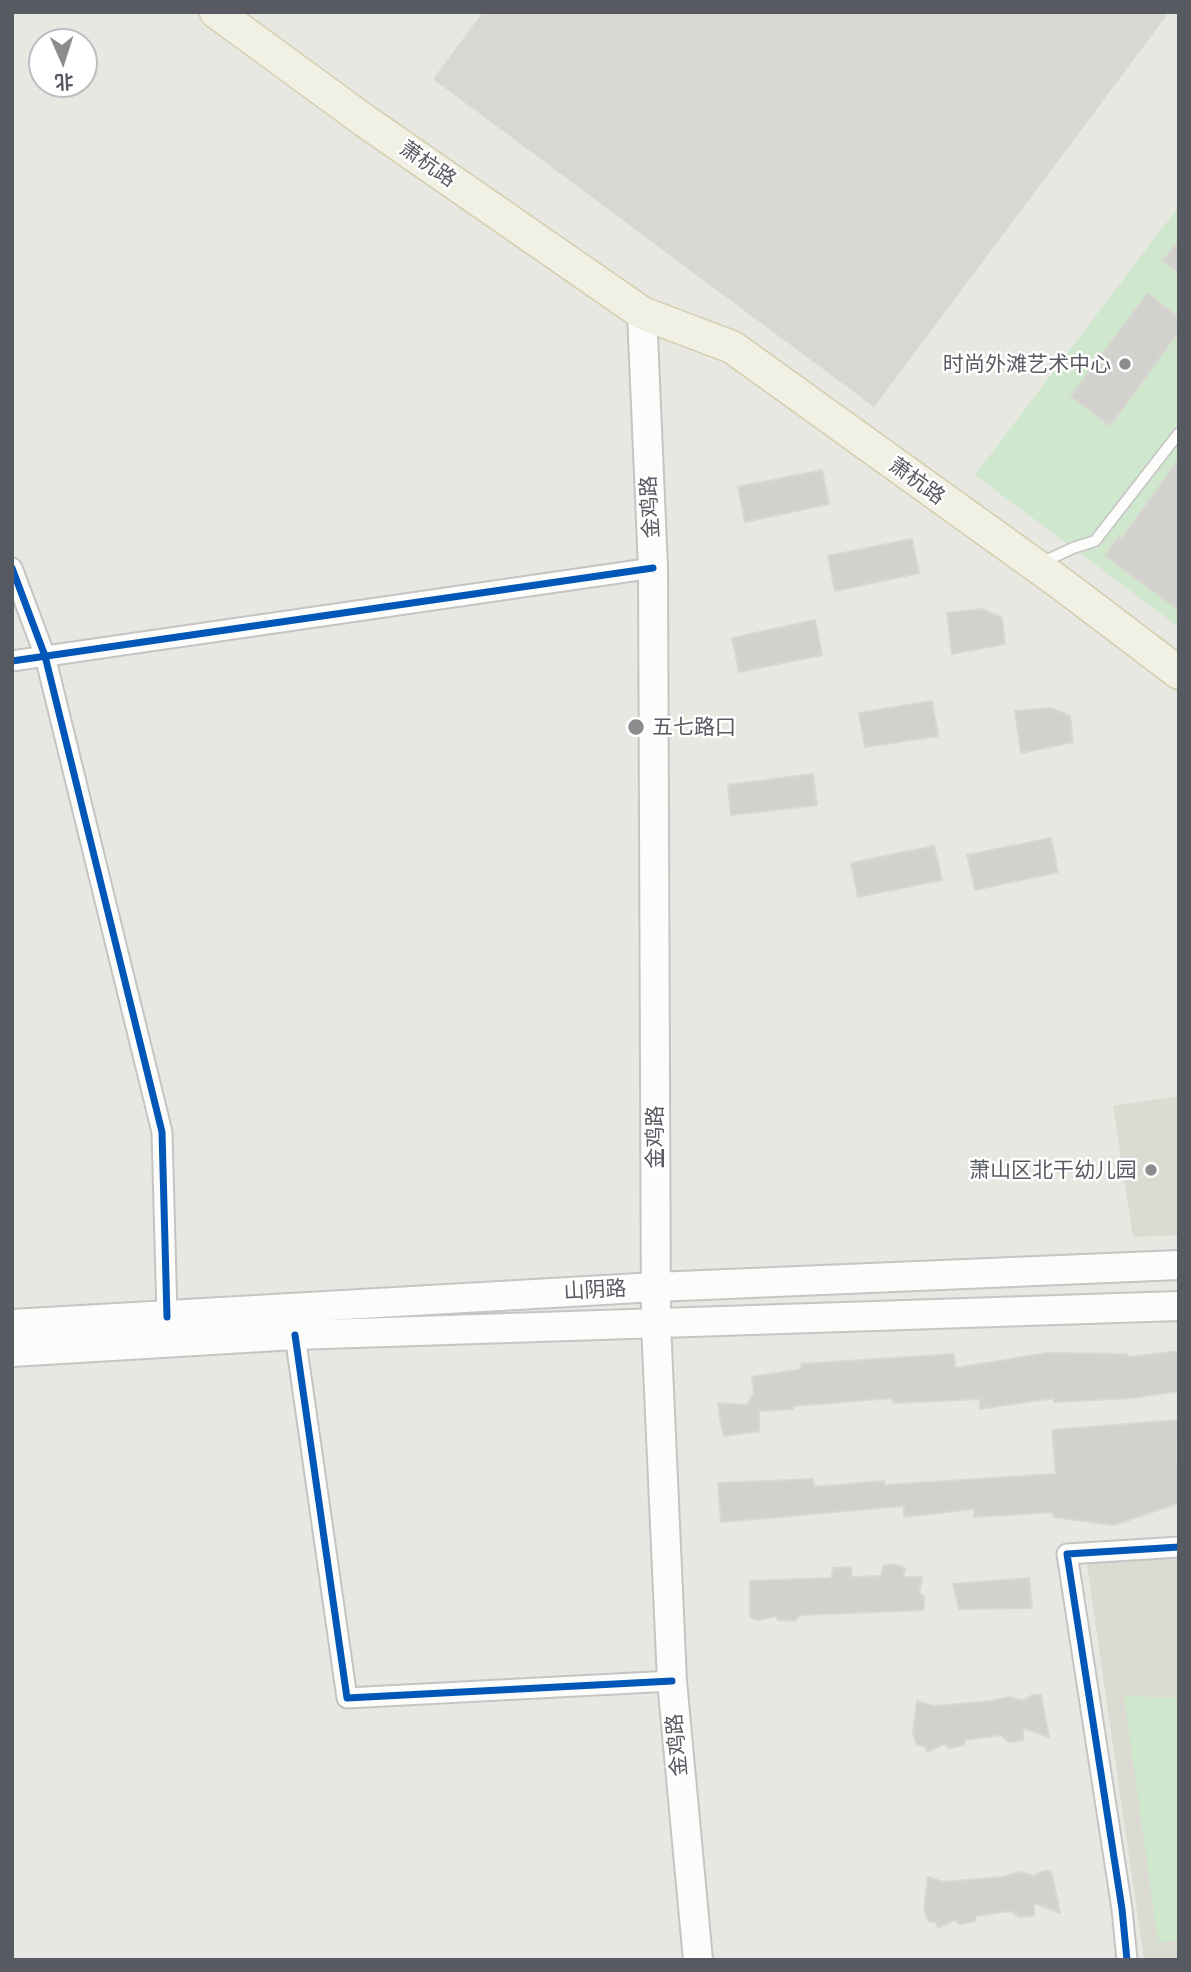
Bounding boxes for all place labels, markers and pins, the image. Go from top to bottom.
place label: 时尚外滩艺术中心 [943,351,1111,377]
marker: 时尚外滩艺术中心 [1117,356,1133,372]
place label: 五七路口 [652,714,736,740]
marker: 五七路口 [626,717,646,737]
place label: 萧山区北干幼儿园 [969,1157,1137,1183]
marker: 萧山区北干幼儿园 [1143,1162,1159,1178]

